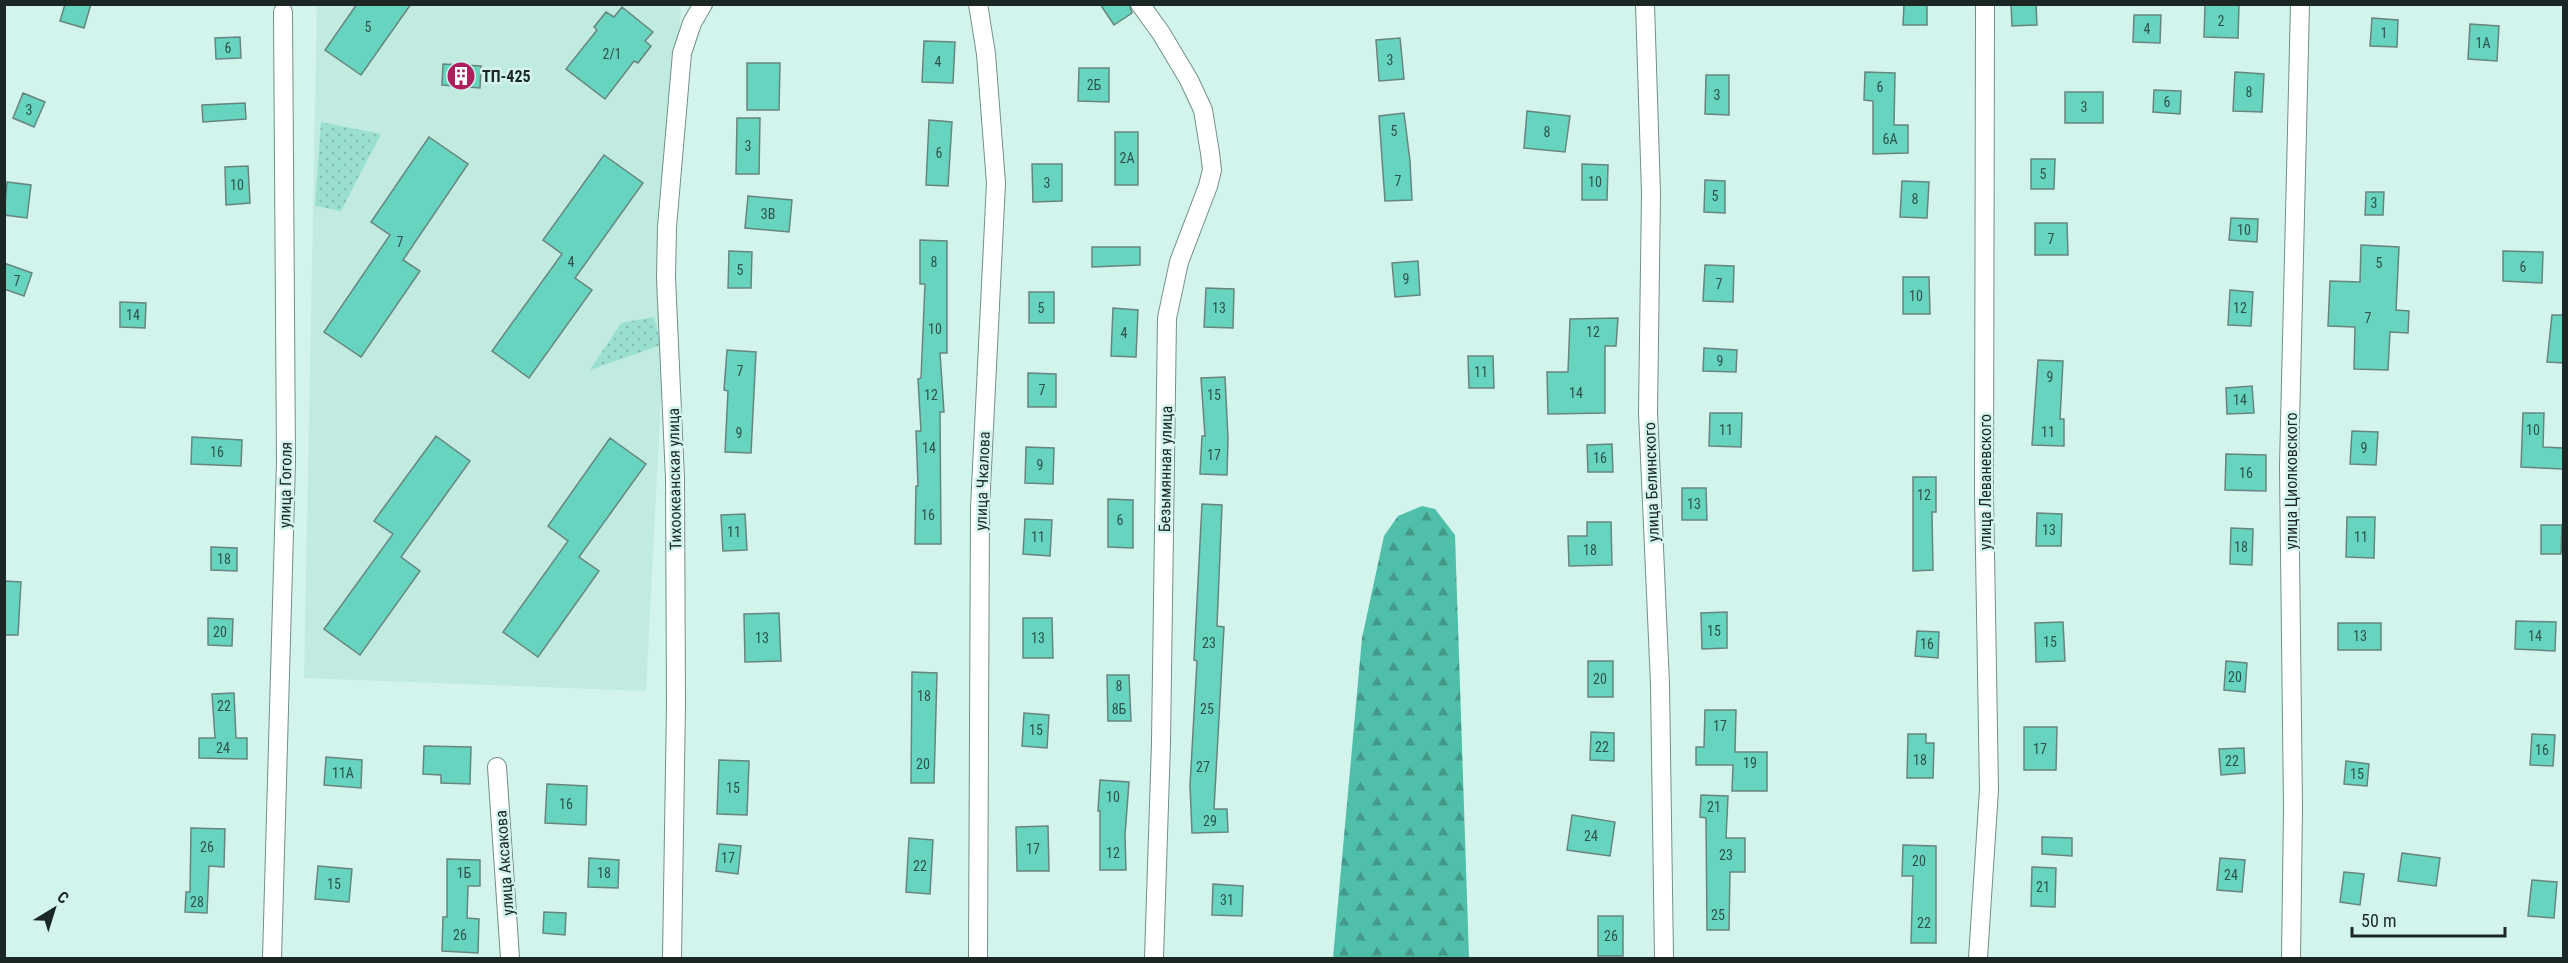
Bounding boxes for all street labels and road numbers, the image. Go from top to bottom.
street label: Безымянная улица [1155,406,1176,532]
street label: Тихоокеанская улица [664,408,685,550]
street label: улица Циолковского [2282,412,2301,550]
street label: улица Леваневского [1976,414,1995,550]
street label: улица Белинского [1640,422,1663,542]
street label: улица Чкалова [971,431,994,531]
street label: улица Гоголя [275,442,296,528]
street label: улица Аксакова [491,810,518,916]

